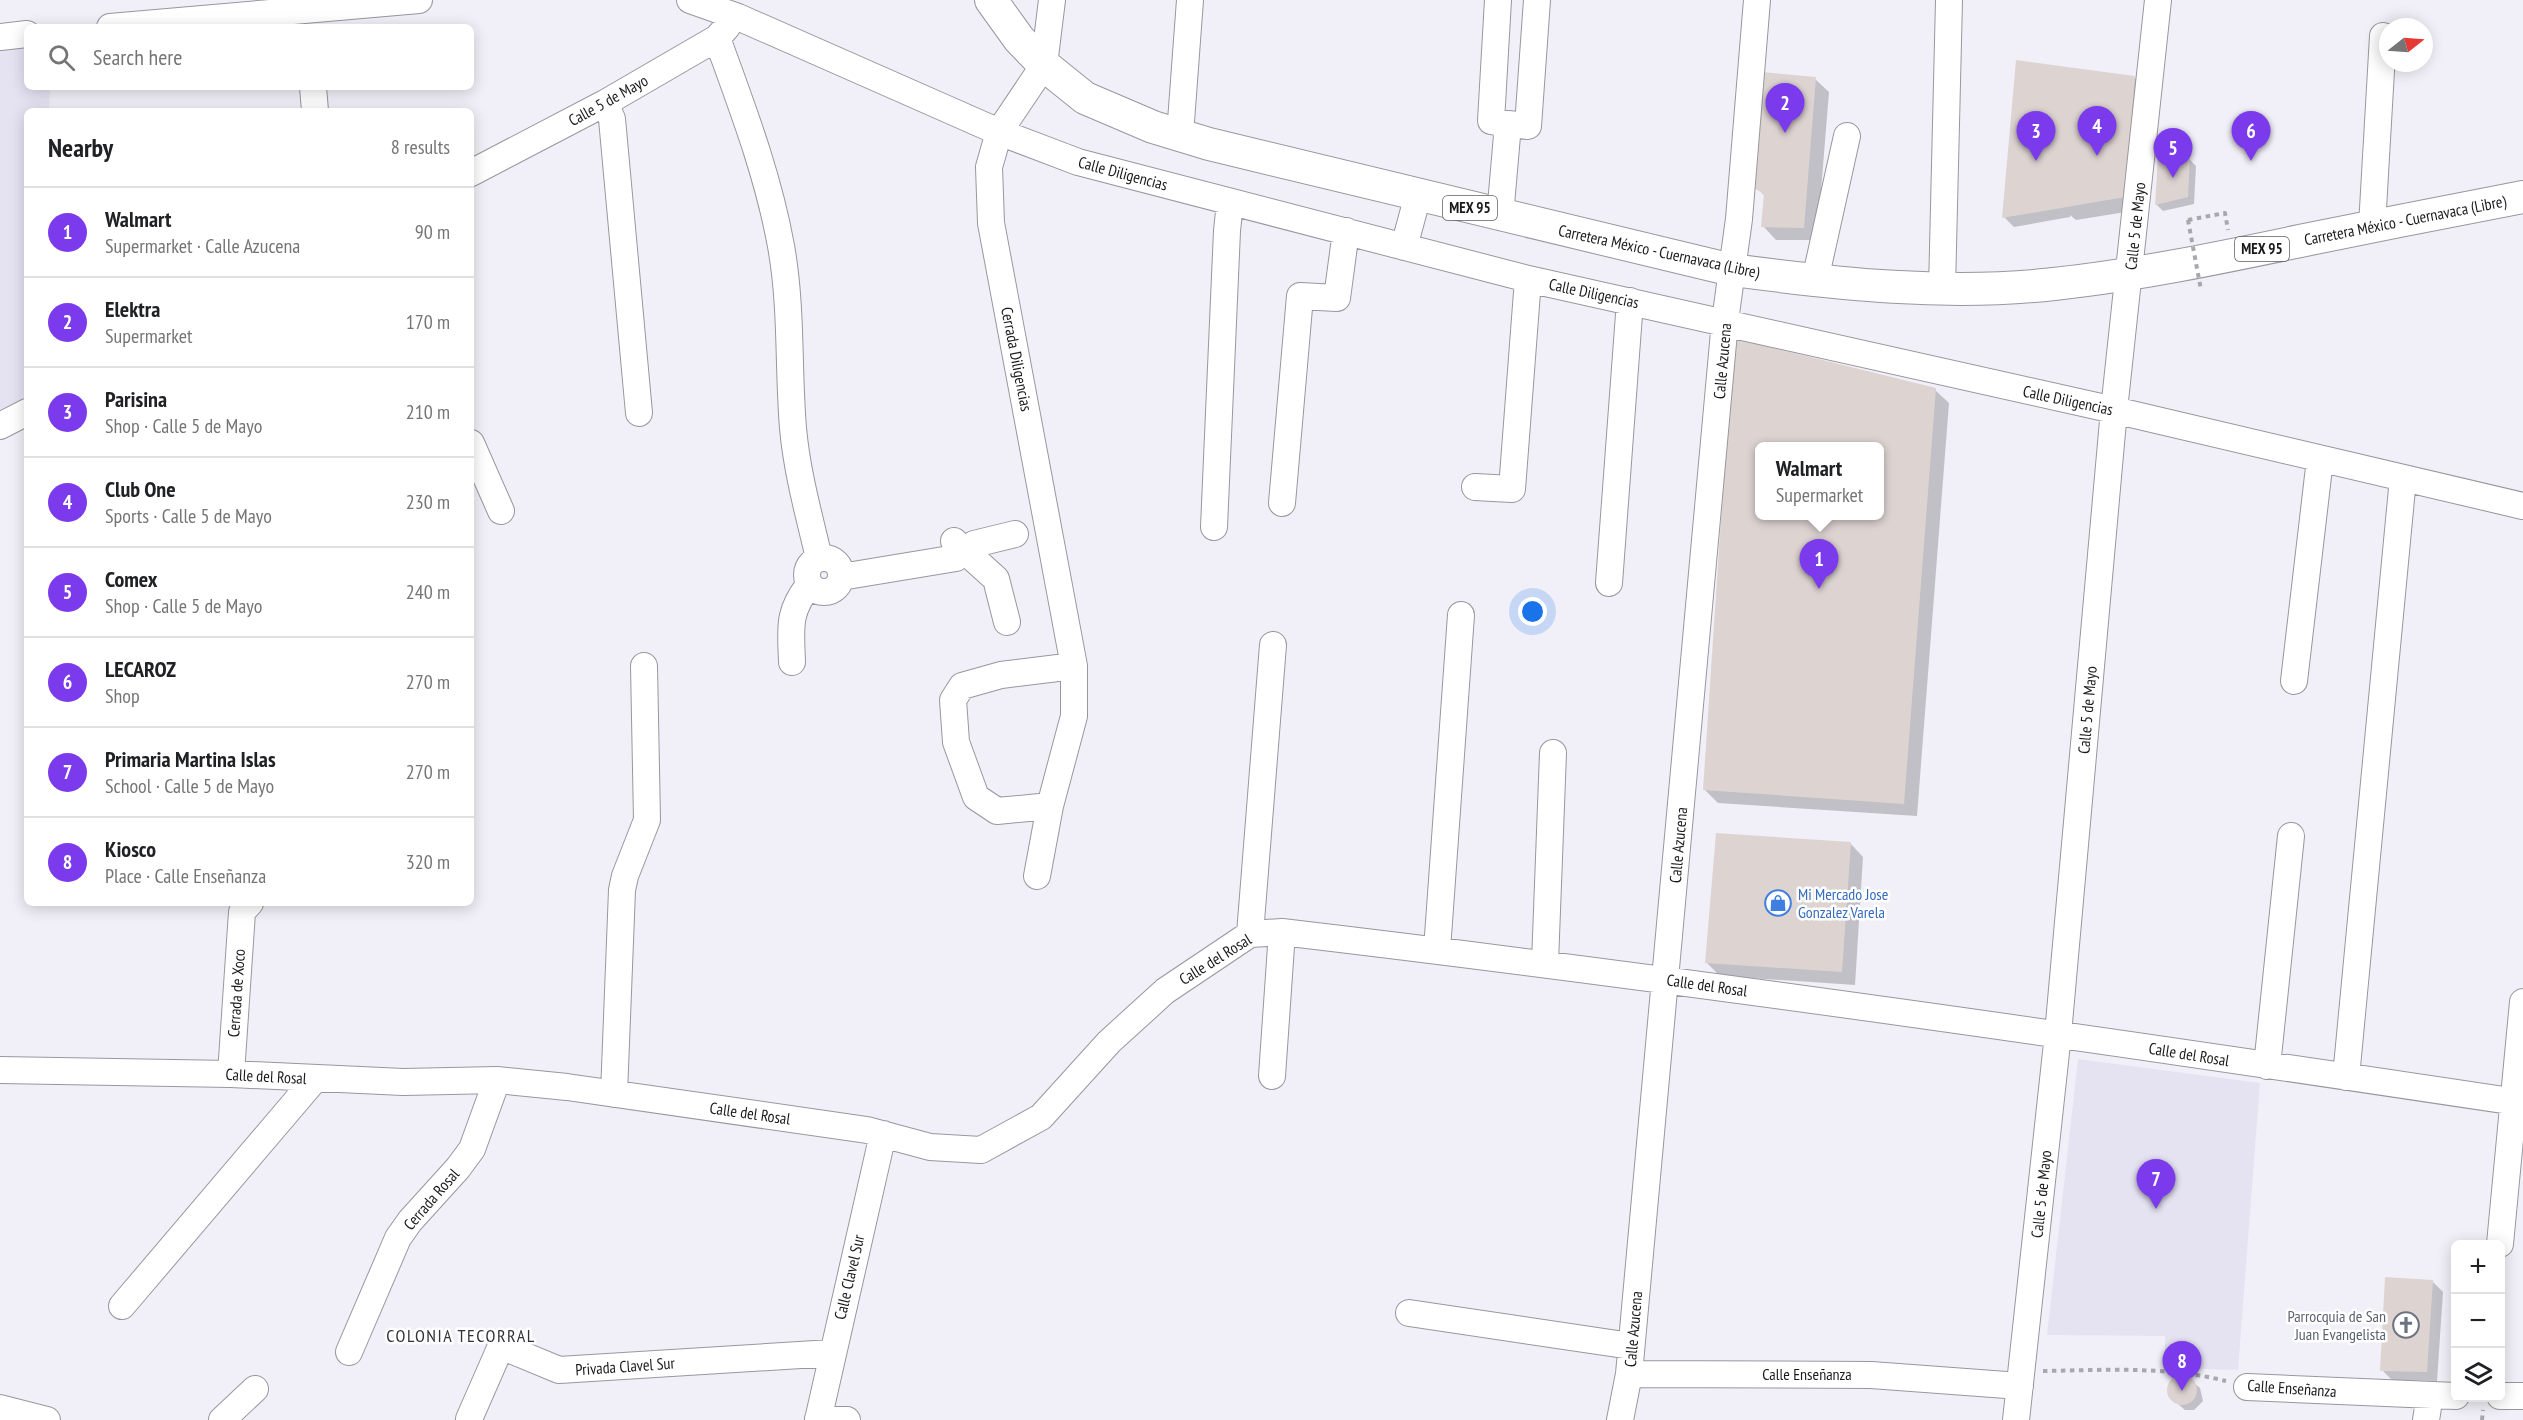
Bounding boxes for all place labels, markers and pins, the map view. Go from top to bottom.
pin: 2 [1766,84,1804,133]
pin: 4 [2078,106,2116,156]
pin: 3 [2016,112,2056,161]
pin: 6 [2232,112,2270,161]
pin: 5 [2154,128,2192,178]
pin: 1 [1800,540,1838,589]
place label: Mi Mercado Jose Gonzalez Varela [1798,884,1888,922]
shop icon: Mi Mercado Jose Gonzalez Varela [1763,888,1793,918]
pin: 7 [2136,1160,2176,1209]
place label: Parrocquia de San Juan Evangelista [2287,1306,2386,1344]
church icon: Parrocquia de San Juan Evangelista [2391,1310,2421,1340]
pin: 8 [2162,1342,2202,1391]

